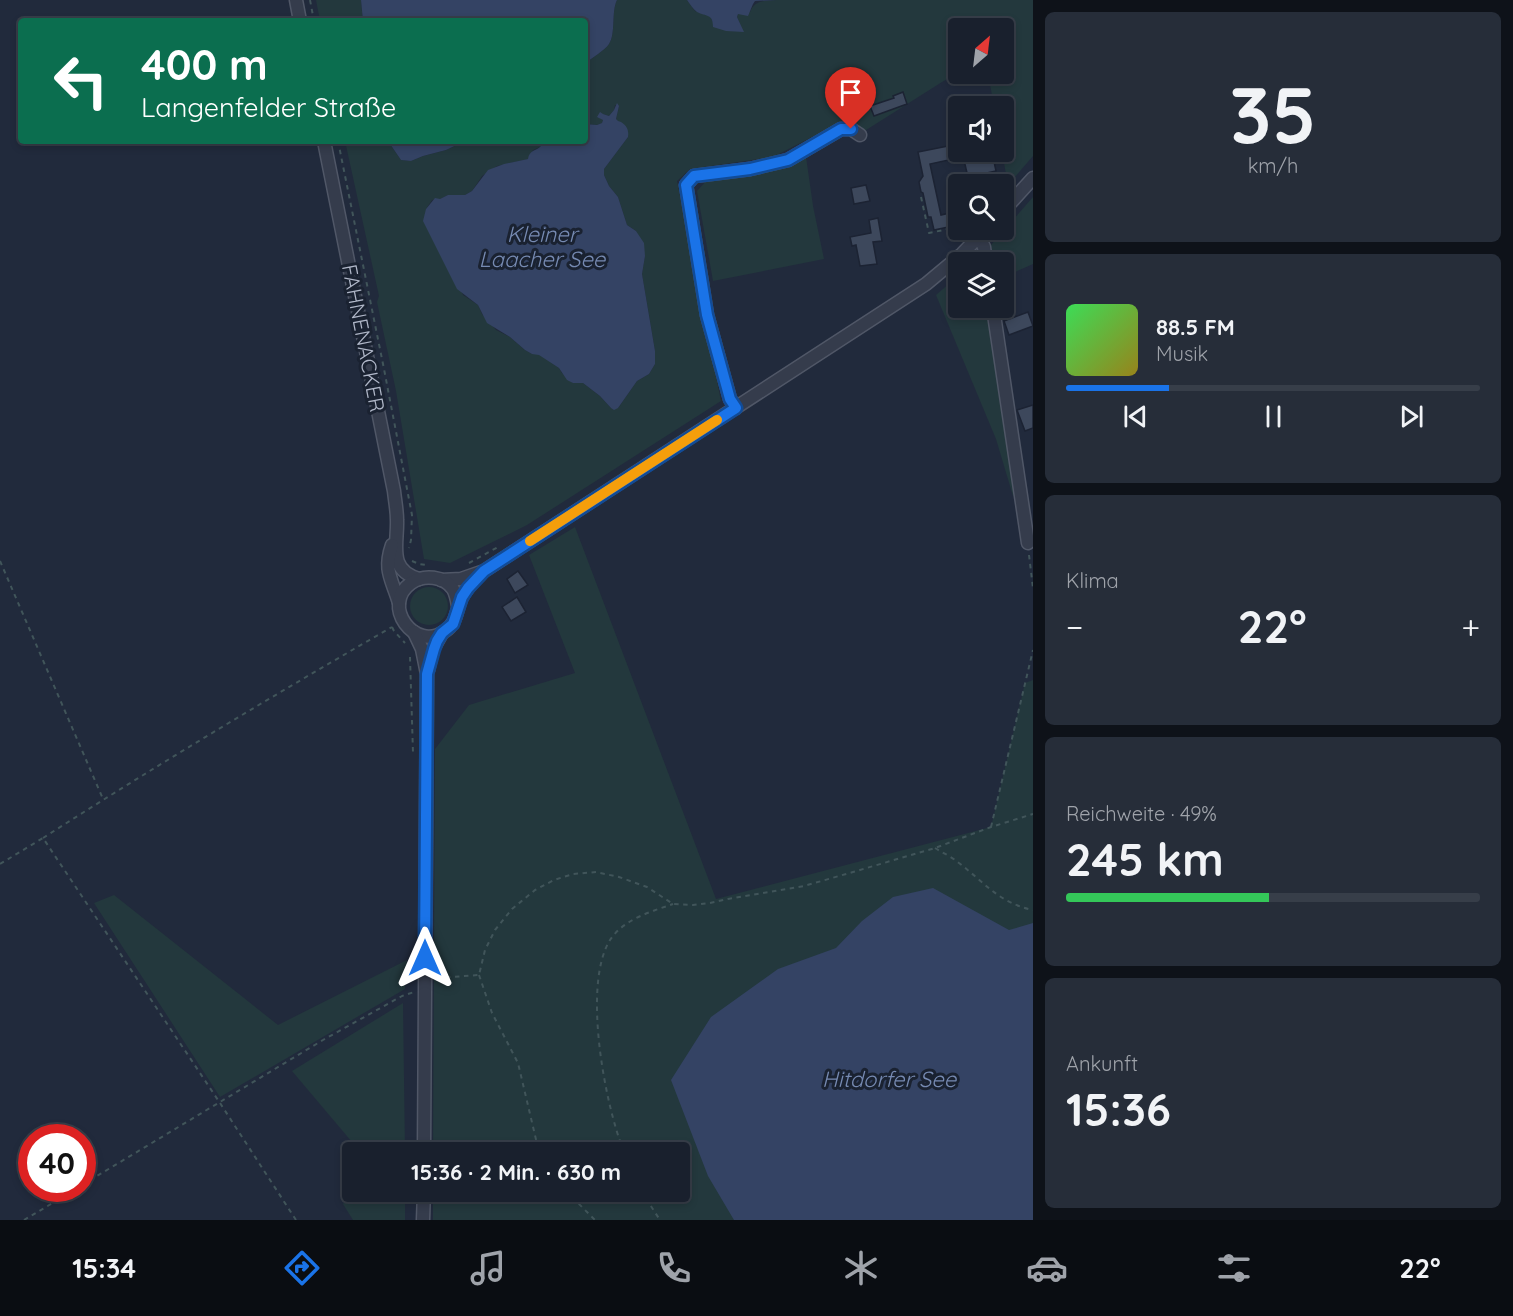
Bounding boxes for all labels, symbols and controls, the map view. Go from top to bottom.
north arrow [948,18,1014,84]
map controls [948,18,1014,318]
text: 400 m [141,38,268,91]
icon: left [42,42,120,120]
text: 35 [1230,65,1316,163]
pin [825,67,876,129]
icon: arrive [834,76,867,109]
text: Langenfelder Straße [141,90,396,124]
button: sound [948,96,1014,162]
text: km/h [1248,153,1298,178]
button: search [948,174,1014,240]
water label: Kleiner Laacher See [479,220,607,273]
button: layers [948,252,1014,318]
street label: FAHNENACKER [337,262,391,414]
text: 88.5 FM [1156,313,1235,341]
text: Musik [1156,341,1208,366]
icon: previous [1119,400,1152,433]
icon: pause [1257,400,1290,433]
icon: next [1395,400,1428,433]
text: Klima [1066,568,1119,593]
text: 22° [1238,598,1307,654]
text: − [1066,606,1083,647]
text: + [1461,606,1480,647]
text: Reichweite · 49% [1066,801,1217,826]
text: 245 km [1066,831,1224,887]
position arrow [393,926,457,990]
text: Ankunft [1066,1051,1138,1076]
water label: Hitdorfer See [822,1065,958,1093]
text: 15:36 [1066,1081,1171,1137]
speed limit sign: 40 [18,1124,96,1202]
text: 15:36 · 2 Min. · 630 m [411,1158,621,1186]
icon: directions [281,1247,323,1289]
icon: music [467,1247,509,1289]
icon: phone [653,1247,695,1289]
icon: climate [840,1247,882,1289]
icon: car [1026,1247,1068,1289]
icon: filters [1213,1247,1255,1289]
text: 15:34 [72,1251,136,1285]
text: 22° [1399,1251,1441,1285]

